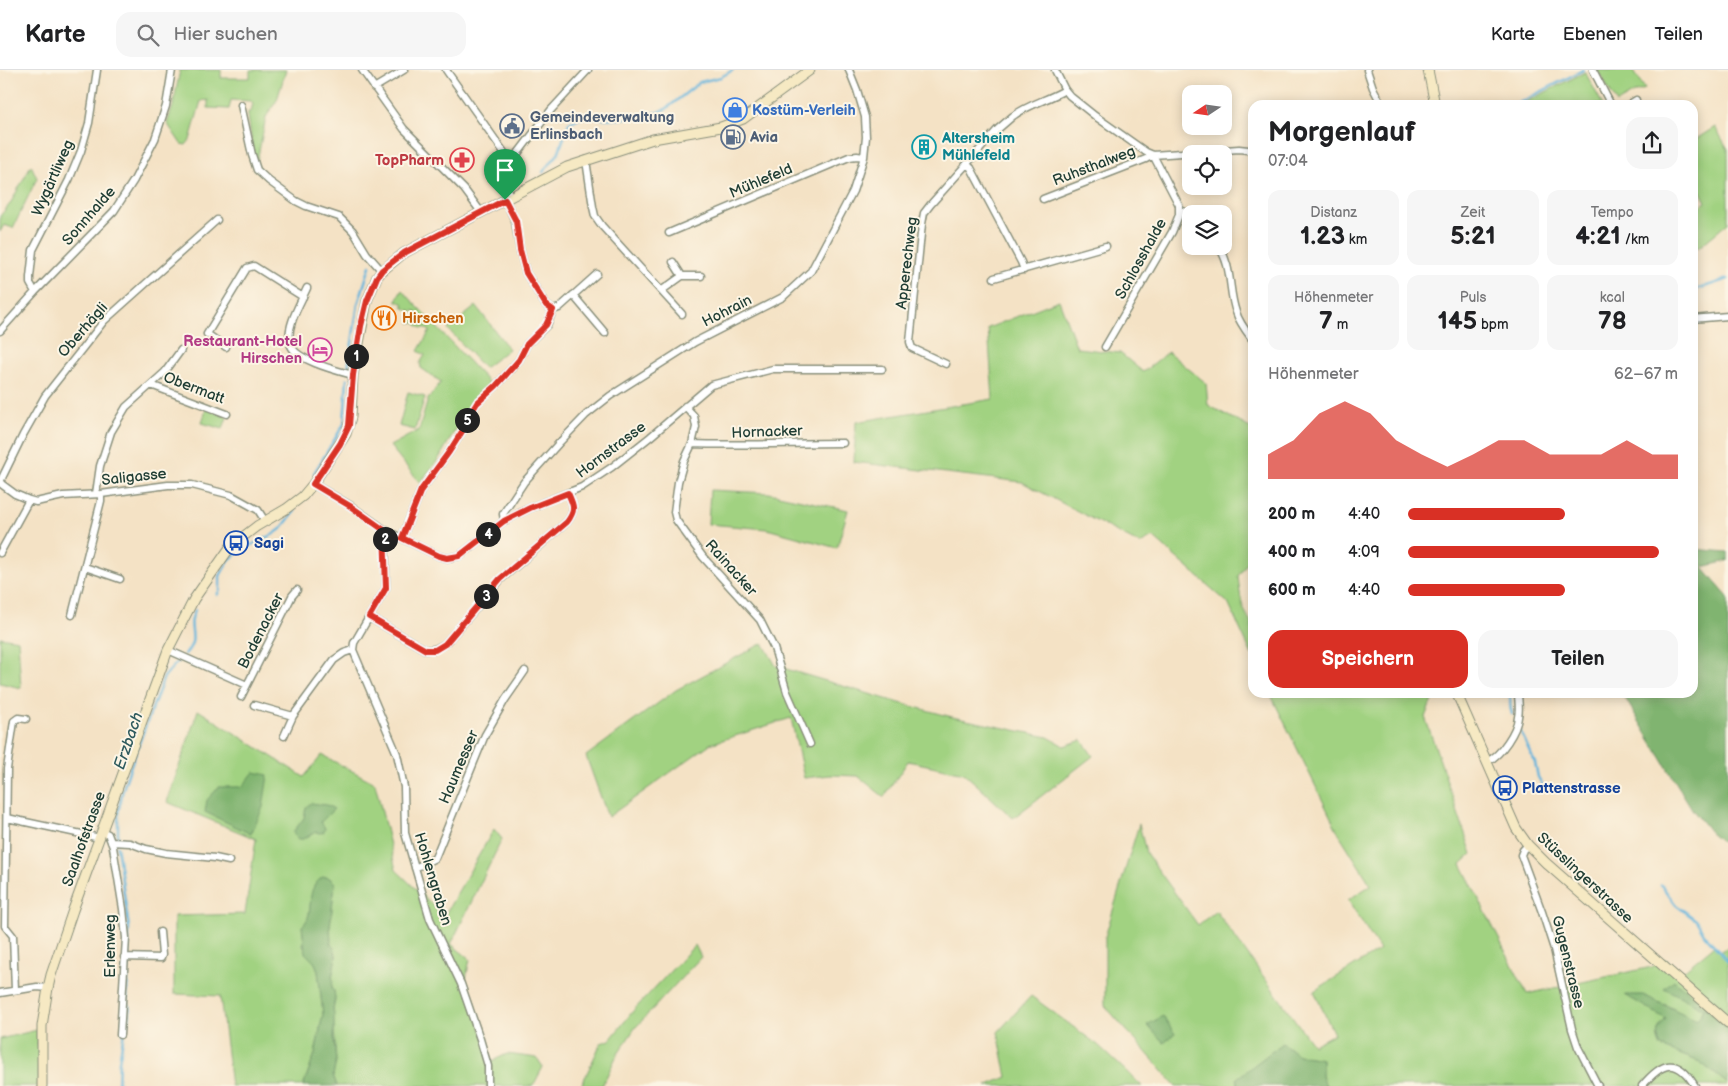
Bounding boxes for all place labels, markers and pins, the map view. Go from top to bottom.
shop icon: Kostüm-Verleih [722,97,748,123]
place label: Kostüm-Verleih [752,101,856,120]
place label: Gemeindeverwaltung Erlinsbach [530,108,674,144]
public building icon: Gemeindeverwaltung Erlinsbach [499,113,525,139]
fuel station icon: Avia [720,124,746,150]
place label: Avia [749,128,778,147]
place label: Altersheim Mühlefeld [941,129,1015,165]
building icon: Altersheim Mühlefeld [911,134,937,160]
pharmacy icon: TopPharm [449,147,475,173]
pin [484,149,526,200]
place label: TopPharm [375,151,444,170]
restaurant icon: Hirschen [371,305,397,331]
place label: Hirschen [402,309,464,328]
place label: Restaurant-Hotel Hirschen [183,332,302,368]
hotel icon: Restaurant-Hotel Hirschen [307,337,333,363]
pin: 1 [344,344,368,368]
pin: 5 [454,408,480,432]
pin: 4 [476,522,500,546]
pin: 2 [372,526,398,552]
bus stop icon: Sagi [223,530,249,556]
place label: Sagi [254,534,284,553]
pin: 3 [474,584,498,608]
bus stop icon: Plattenstrasse [1492,775,1518,801]
place label: Plattenstrasse [1522,779,1621,798]

